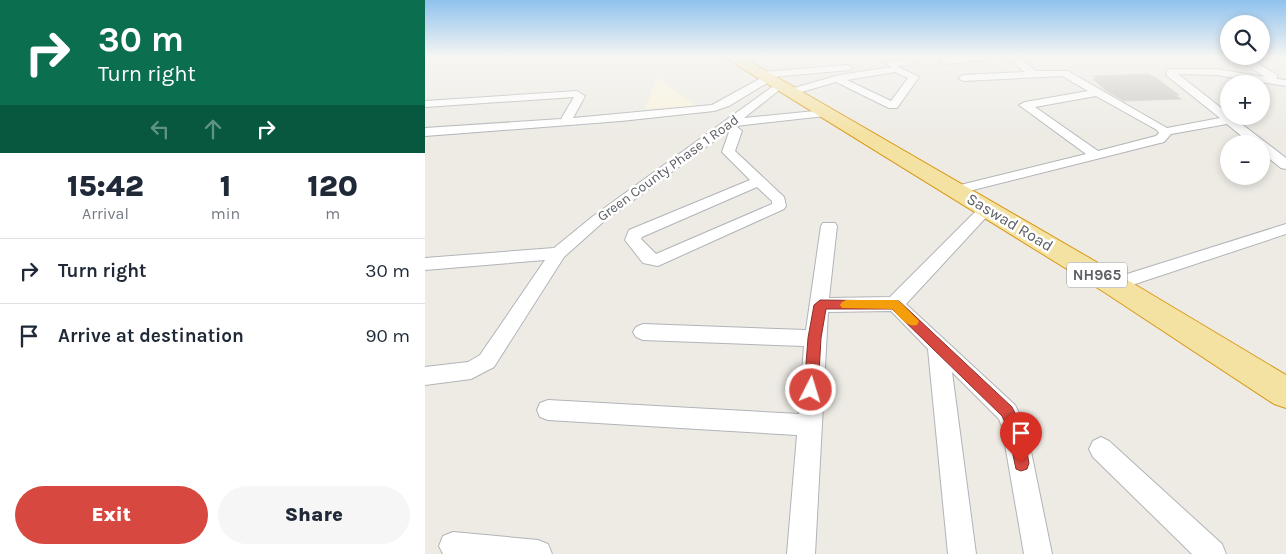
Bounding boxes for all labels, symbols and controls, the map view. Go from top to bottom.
map controls [1220,15,1270,185]
button: search [1220,15,1270,65]
text: 30 m [98,19,184,60]
icon: right [15,20,80,85]
text: Turn right [98,61,196,87]
button: + [1220,75,1270,125]
street label: Green County Phase 1 Road [594,111,742,225]
icon: left [146,115,174,143]
icon: ahead [199,115,227,143]
icon: right [252,115,280,143]
button: − [1220,135,1270,185]
text: 15:42 [67,168,144,204]
text: 1 [220,168,231,204]
text: 120 [307,168,358,204]
street label: Saswad Road [963,189,1057,255]
text: Arrival [82,204,129,223]
text: min [211,204,240,223]
text: m [325,204,340,223]
icon: right [15,257,43,285]
text: Turn right [58,260,147,282]
text: 30 m [365,260,410,282]
road number: NH965 [1067,262,1127,288]
icon: arrive [15,322,43,350]
text: Arrive at destination [58,325,244,347]
text: 90 m [365,325,410,347]
position arrow [784,363,836,415]
pin [1000,412,1042,463]
icon: arrive [1007,419,1035,447]
button: Exit [15,486,208,544]
button: Share [218,486,410,544]

